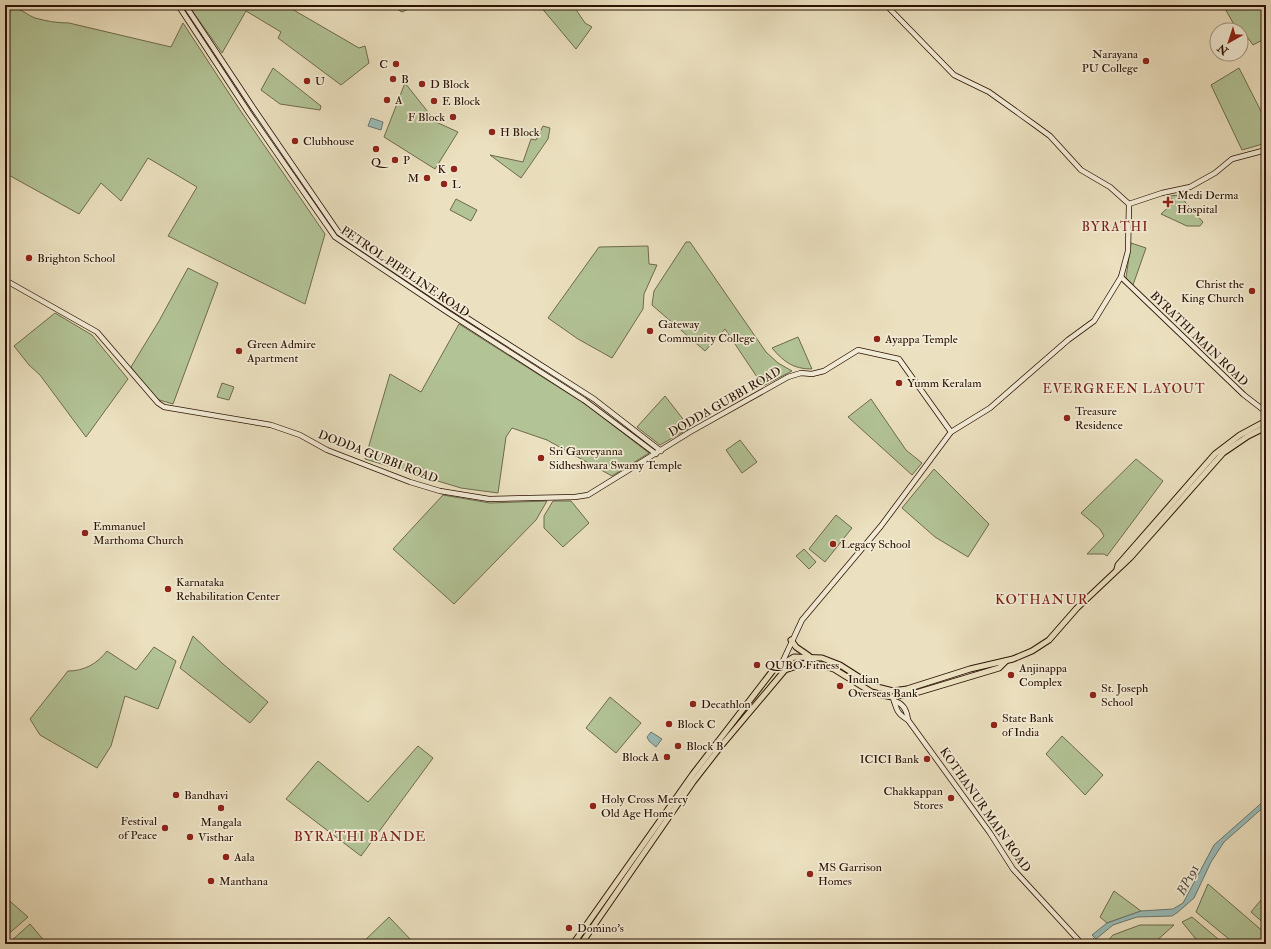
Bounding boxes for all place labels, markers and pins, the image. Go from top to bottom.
place label: Narayana PU College [1082,47,1139,76]
marker: Narayana PU College [1141,56,1151,66]
place label: C [379,57,388,72]
marker: C [391,59,401,69]
place label: B [401,72,409,87]
place label: U [315,74,325,89]
marker: B [388,74,398,84]
marker: U [302,76,312,86]
place label: D Block [430,77,470,92]
marker: D Block [417,79,427,89]
place label: A [394,93,403,108]
place label: E Block [442,94,481,109]
marker: A [382,95,392,105]
marker: E Block [429,96,439,106]
place label: F Block [408,110,445,125]
marker: F Block [448,112,458,122]
place label: H Block [500,125,540,140]
marker: H Block [487,127,497,137]
place label: Clubhouse [303,134,354,149]
marker: Clubhouse [290,136,300,146]
marker: Q [371,144,381,154]
place label: P [403,153,410,168]
place label: Q [371,155,389,170]
marker: P [390,155,400,165]
place label: K [438,162,447,177]
marker: K [449,164,459,174]
place label: M [407,171,419,186]
marker: M [422,173,432,183]
place label: L [452,177,461,192]
marker: L [439,179,449,189]
place label: Medi Derma Hospital [1177,188,1240,217]
marker: Medi Derma Hospital [1162,196,1174,208]
place label: Brighton School [37,251,115,266]
marker: Brighton School [24,253,34,263]
place label: Christ the King Church [1181,277,1245,306]
marker: Christ the King Church [1247,286,1257,296]
place label: Gateway Community College [658,317,755,346]
marker: Gateway Community College [645,326,655,336]
place label: Ayappa Temple [884,332,958,347]
marker: Ayappa Temple [872,334,882,344]
place label: Green Admire Apartment [246,337,316,366]
marker: Green Admire Apartment [234,346,244,356]
place label: Yumm Keralam [907,376,982,391]
marker: Yumm Keralam [894,378,904,388]
place label: Treasure Residence [1075,404,1123,433]
marker: Treasure Residence [1062,413,1072,423]
place label: Sri Gavreyanna Sidheshwara Swamy Temple [549,444,682,473]
marker: Sri Gavreyanna Sidheshwara Swamy Temple [536,453,546,463]
place label: Emmanuel Marthoma Church [93,519,184,548]
marker: Emmanuel Marthoma Church [80,528,90,538]
place label: Legacy School [841,537,911,552]
marker: Legacy School [828,539,838,549]
place label: Karnataka Rehabilitation Center [176,575,280,604]
marker: Karnataka Rehabilitation Center [163,584,173,594]
place label: QUBO Fitness [765,658,839,673]
marker: QUBO Fitness [752,660,762,670]
place label: Anjinappa Complex [1018,661,1068,690]
marker: Anjinappa Complex [1006,670,1016,680]
place label: Indian Overseas Bank [848,672,918,701]
marker: Indian Overseas Bank [835,681,845,691]
place label: St. Joseph School [1101,681,1149,710]
marker: St. Joseph School [1088,690,1098,700]
place label: Decathlon [701,697,751,712]
marker: Decathlon [688,699,698,709]
place label: State Bank of India [1002,711,1054,740]
place label: Block C [677,717,716,732]
marker: Block C [664,719,674,729]
marker: State Bank of India [989,720,999,730]
place label: Block B [686,739,724,754]
marker: Block B [673,741,683,751]
place label: Block A [622,750,659,765]
marker: Block A [662,752,672,762]
place label: ICICI Bank [860,752,919,767]
marker: ICICI Bank [922,754,932,764]
place label: Chakkappan Stores [883,784,943,813]
place label: Bandhavi [184,788,228,803]
marker: Bandhavi [171,790,181,800]
place label: Holy Cross Mercy Old Age Home [601,792,689,821]
marker: Chakkappan Stores [946,793,956,803]
marker: Holy Cross Mercy Old Age Home [588,801,598,811]
marker: Mangala [216,803,226,813]
place label: Festival of Peace [118,814,157,843]
place label: Mangala [200,815,243,830]
marker: Festival of Peace [160,823,170,833]
place label: Visthar [198,830,234,845]
marker: Visthar [185,832,195,842]
place label: Aala [233,850,256,865]
marker: Aala [221,852,231,862]
place label: MS Garrison Homes [818,860,882,889]
marker: MS Garrison Homes [805,869,815,879]
place label: Manthana [219,874,269,889]
marker: Manthana [206,876,216,886]
place label: Domino's [577,921,624,936]
marker: Domino's [564,923,574,933]

